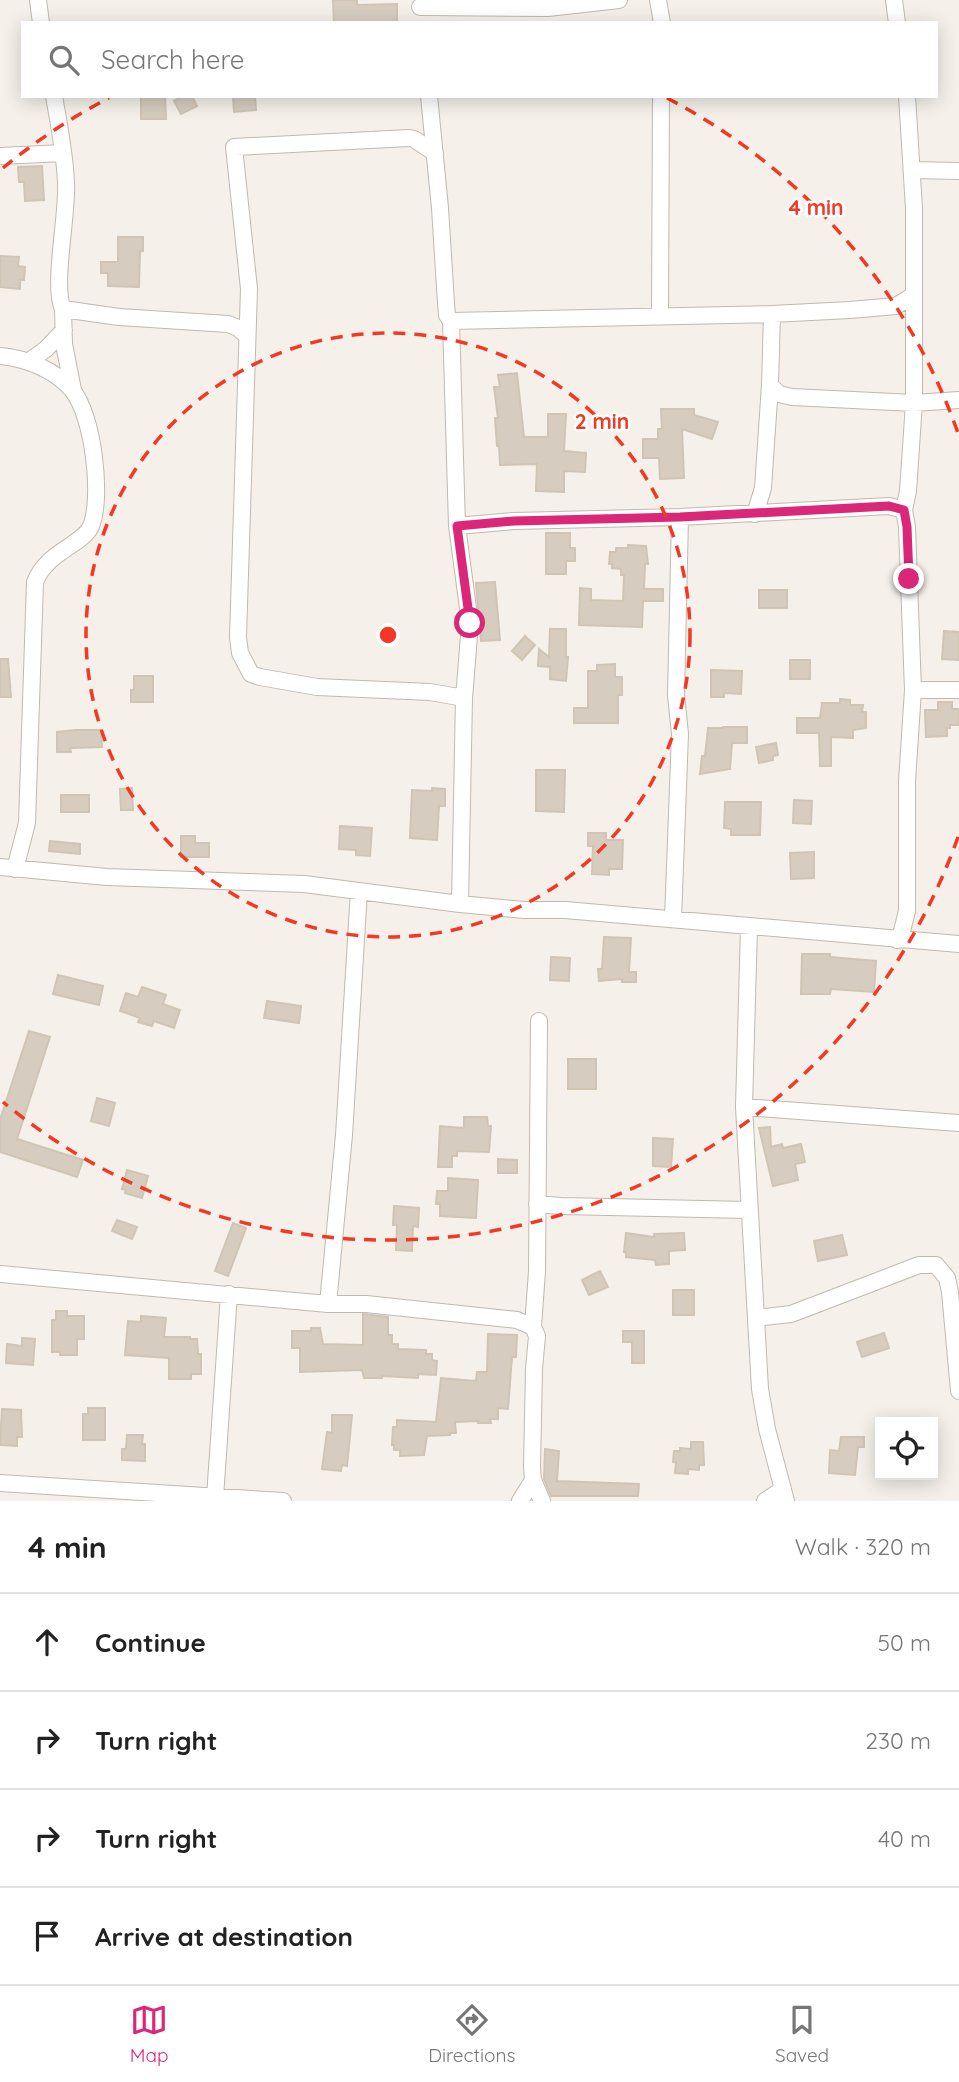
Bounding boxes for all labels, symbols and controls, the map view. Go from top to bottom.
search box [21,21,938,98]
icon: search [45,41,83,79]
text: Search here [101,43,245,76]
text: 4 min [788,194,844,220]
text: 2 min [575,408,629,434]
route end [893,563,924,594]
route start [454,607,485,638]
centre of rings [376,623,400,647]
map controls [875,1417,938,1480]
button: locate [875,1417,938,1480]
text: 4 min [28,1528,107,1566]
text: Walk · 320 m [795,1532,931,1561]
icon: ahead [28,1623,66,1661]
text: Continue [95,1626,206,1659]
text: 50 m [878,1628,931,1657]
icon: right [28,1721,66,1759]
text: Turn right [95,1724,217,1757]
text: 230 m [865,1726,931,1755]
icon: right [28,1819,66,1857]
text: Turn right [95,1822,217,1855]
text: 40 m [878,1824,931,1853]
icon: arrive [28,1917,66,1955]
text: Arrive at destination [95,1920,353,1953]
tab: Map [130,2001,169,2067]
tab: Directions [428,2001,515,2067]
tab: Saved [775,2001,829,2067]

